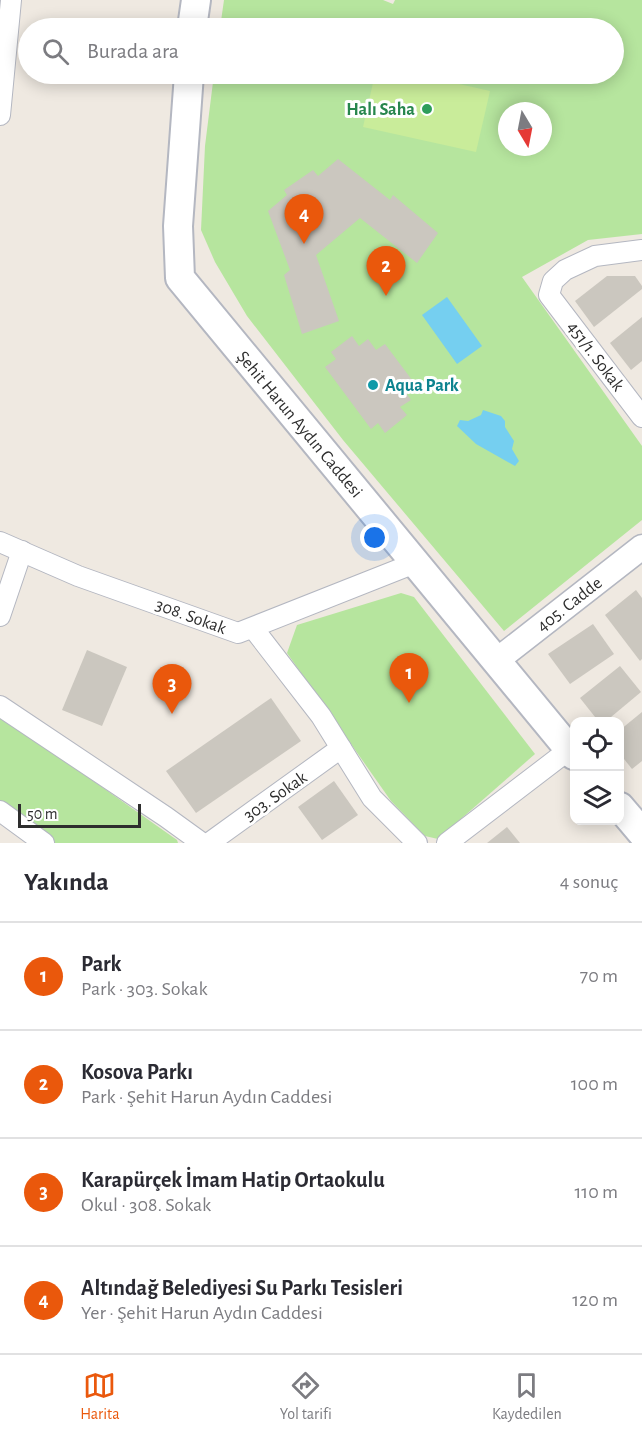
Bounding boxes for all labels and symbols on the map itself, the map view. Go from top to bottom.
place label: Halı Saha [346,101,415,119]
marker: Halı Saha [420,102,434,116]
north arrow [498,102,552,156]
pin: 4 [284,194,324,244]
pin: 2 [366,246,406,296]
street label: 451/1. Sokak [563,318,628,395]
street label: Şehit Harun Aydın Caddesi [233,348,366,501]
place label: Aqua Park [385,377,459,395]
marker: Aqua Park [366,378,380,392]
your location [360,523,389,552]
street label: 405. Cadde [534,574,606,636]
street label: 308. Sokak [153,596,229,638]
pin: 1 [390,654,428,703]
pin: 3 [152,664,192,714]
street label: 303. Sokak [241,768,311,825]
scale bar [18,801,141,828]

